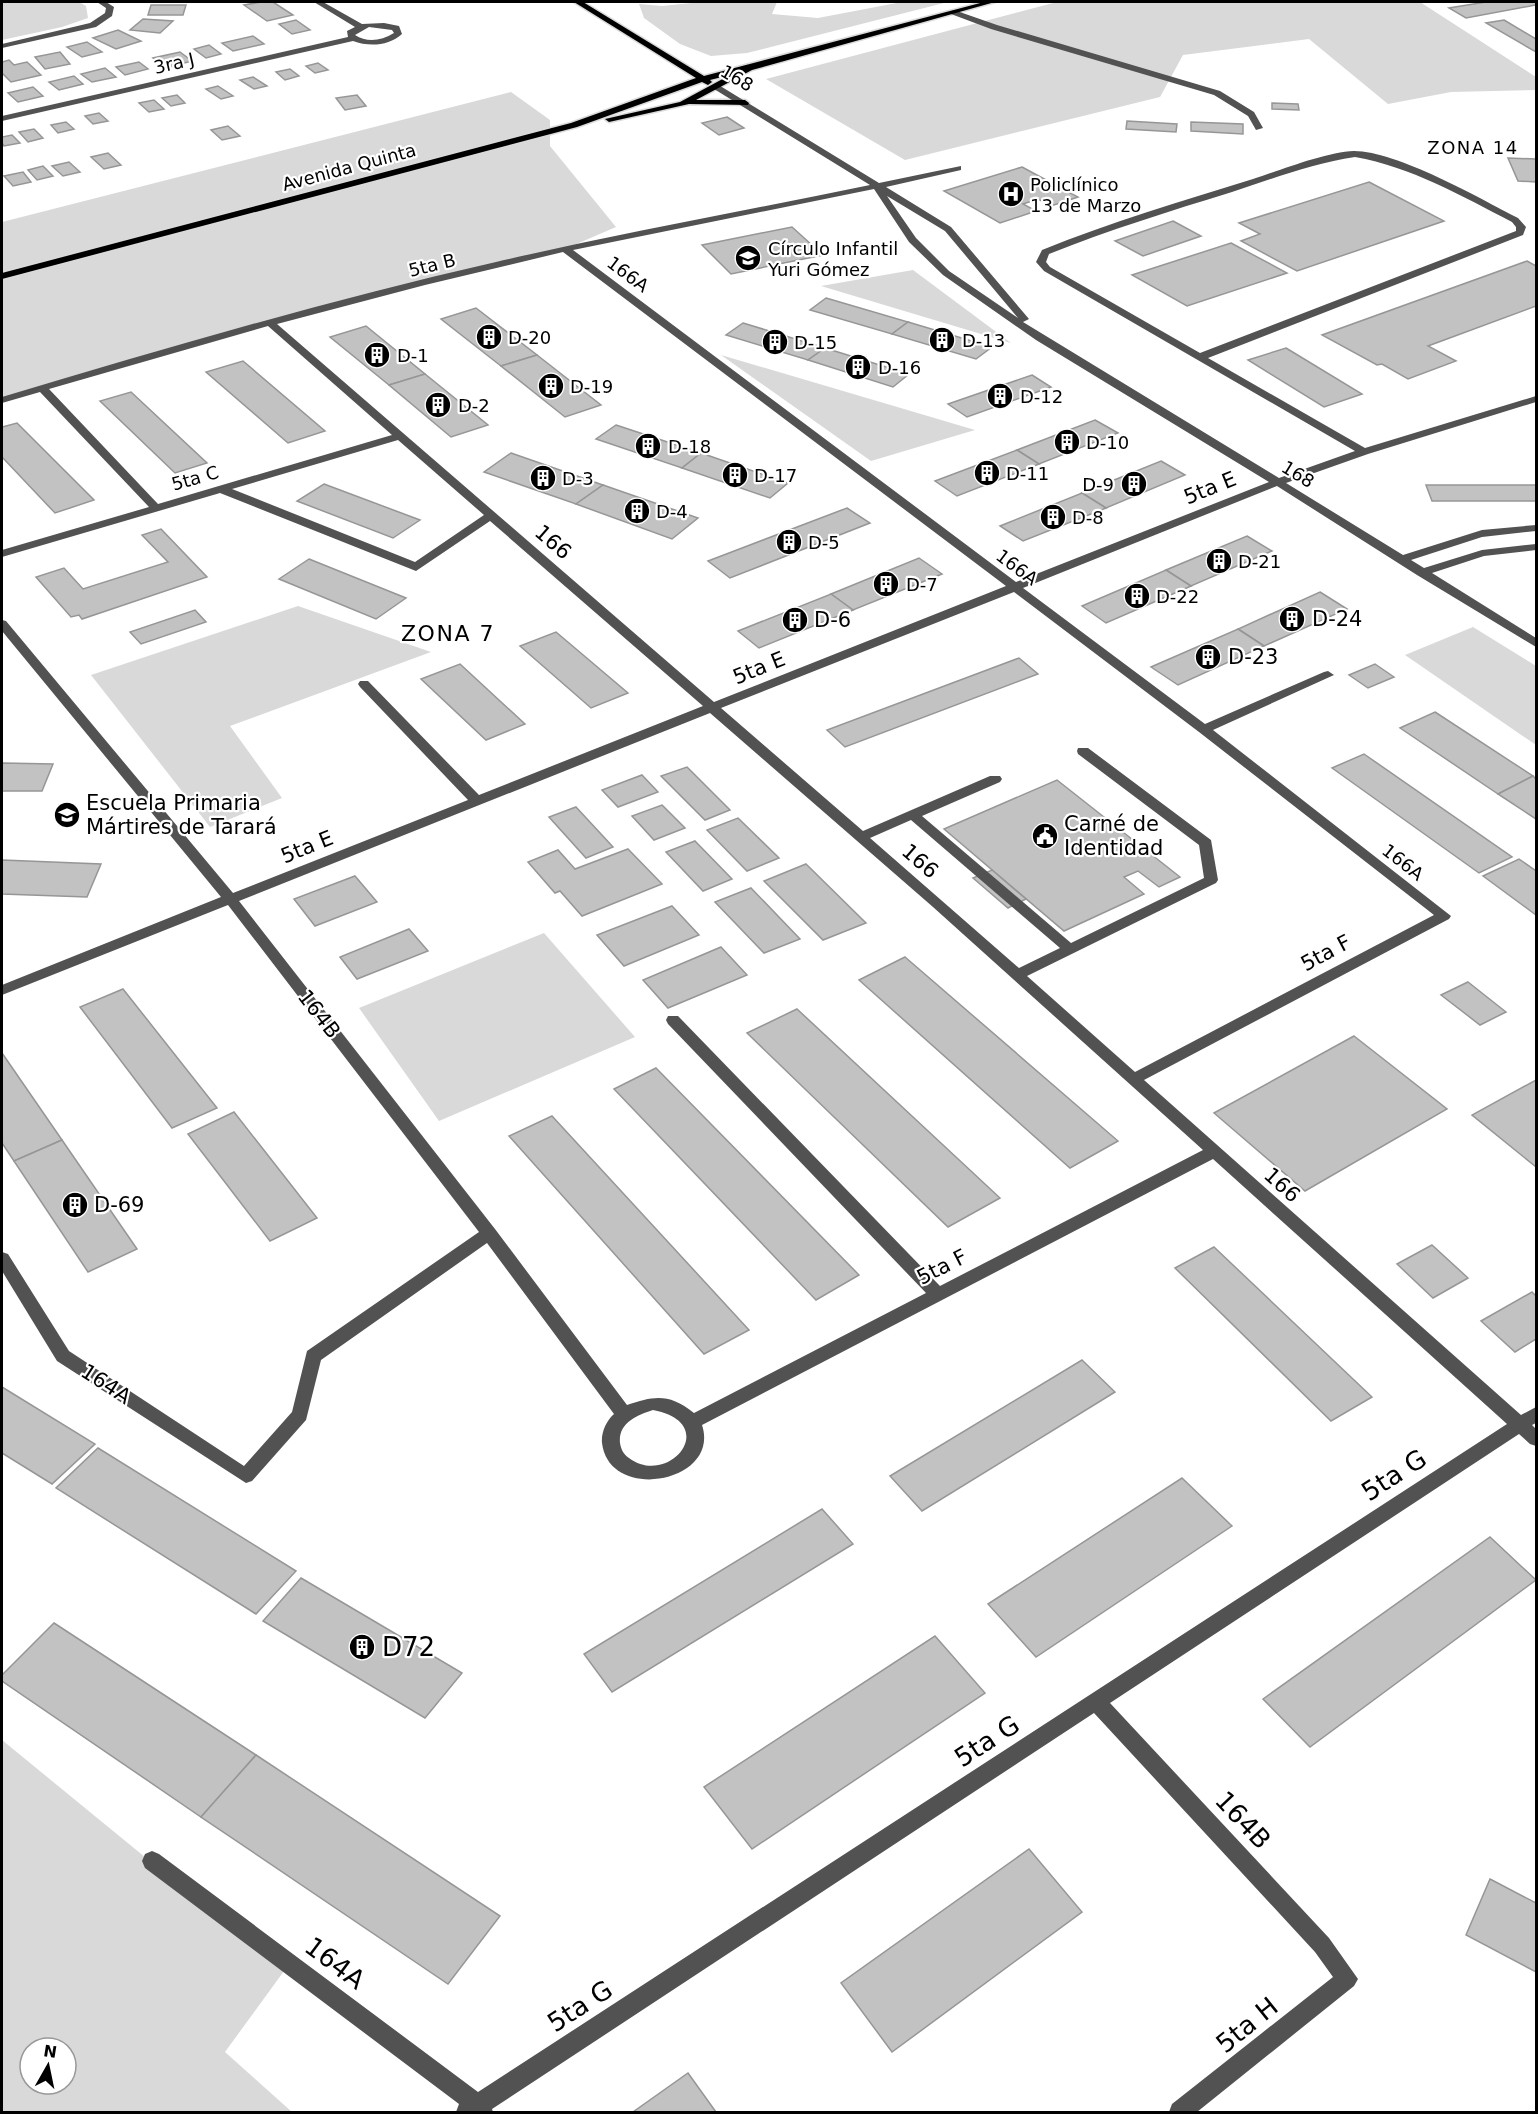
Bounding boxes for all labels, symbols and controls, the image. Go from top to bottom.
street label: 3ra J [152,48,196,78]
street label: 168 [717,60,757,96]
district label: ZONA 14 [1427,137,1519,158]
street label: Avenida Quinta [280,139,418,195]
place label: Policlínico 13 de Marzo [1030,174,1141,216]
hospital icon: Policlínico 13 de Marzo [996,179,1026,209]
place label: Círculo Infantil Yuri Gómez [767,238,898,280]
school or university icon: Círculo Infantil Yuri Gómez [733,243,763,273]
street label: 5ta B [406,249,458,281]
street label: 166A [603,252,654,297]
building icon: D-20 [474,322,504,352]
building icon: D-13 [927,325,957,355]
place label: D-20 [508,327,551,348]
building icon: D-15 [760,327,790,357]
place label: D-13 [962,330,1005,351]
place label: D-15 [794,332,837,353]
building icon: D-1 [362,340,392,370]
place label: D-1 [397,345,429,366]
building icon: D-16 [843,352,873,382]
place label: D-16 [878,357,921,378]
building icon: D-19 [536,371,566,401]
place label: D-19 [570,376,613,397]
building icon: D-12 [985,381,1015,411]
place label: D-12 [1020,386,1063,407]
building icon: D-2 [423,390,453,420]
place label: D-2 [458,395,490,416]
building icon: D-10 [1052,427,1082,457]
building icon: D-18 [633,431,663,461]
place label: D-10 [1086,432,1129,453]
place label: D-18 [668,436,711,457]
street label: 168 [1278,456,1318,492]
building icon: D-11 [972,458,1002,488]
building icon: D-17 [720,460,750,490]
street label: 5ta C [169,461,221,495]
building icon: D-3 [528,463,558,493]
place label: D-11 [1006,463,1049,484]
place label: D-17 [754,465,797,486]
street label: 5ta E [1180,467,1240,509]
place label: D-3 [562,468,594,489]
building icon: D-9 [1119,469,1149,499]
place label: D-9 [1082,474,1114,495]
building icon: D-4 [622,496,652,526]
place label: D-4 [656,501,688,522]
building icon: D-8 [1038,502,1068,532]
place label: D-8 [1072,507,1104,528]
street label: 166 [530,520,576,564]
building icon: D-5 [774,527,804,557]
place label: D-5 [808,532,840,553]
street label: 166A [992,545,1043,590]
building icon: D-21 [1204,546,1234,576]
place label: D-21 [1238,551,1281,572]
building icon: D-7 [871,569,901,599]
place label: D-7 [906,574,938,595]
building icon: D-22 [1122,581,1152,611]
place label: D-22 [1156,586,1199,607]
building icon: D-24 [1277,604,1307,634]
building icon: D-6 [780,605,810,635]
place label: D-24 [1312,607,1362,631]
place label: D-6 [814,608,851,632]
district label: ZONA 7 [401,621,495,646]
building icon: D-23 [1193,642,1223,672]
place label: D-23 [1228,645,1278,669]
street label: 5ta E [729,647,789,689]
place label: Escuela Primaria Mártires de Tarará [86,791,277,839]
school or university icon: Escuela Primaria Mártires de Tarará [52,800,82,830]
place label: Carné de Identidad [1064,812,1163,860]
public building icon: Carné de Identidad [1030,821,1060,851]
street label: 5ta E [277,826,337,868]
street label: 166 [897,839,943,883]
street label: 166A [1378,839,1428,885]
street label: 5ta F [1297,930,1355,976]
street label: 164B [293,985,345,1043]
street label: 166 [1259,1163,1305,1207]
building icon: D-69 [60,1190,90,1220]
place label: D-69 [94,1193,144,1217]
street label: 5ta F [913,1244,971,1290]
street label: 164A [77,1359,136,1409]
street label: 5ta G [1356,1443,1432,1507]
building icon: D72 [347,1632,377,1662]
place label: D72 [382,1632,435,1662]
street label: 5ta G [949,1709,1025,1773]
street label: 164B [1209,1785,1277,1855]
street label: 164A [299,1931,371,1995]
street label: 5ta G [542,1974,618,2038]
street label: 5ta H [1210,1991,1284,2059]
north arrow [18,2036,78,2096]
text: N [42,2041,58,2062]

